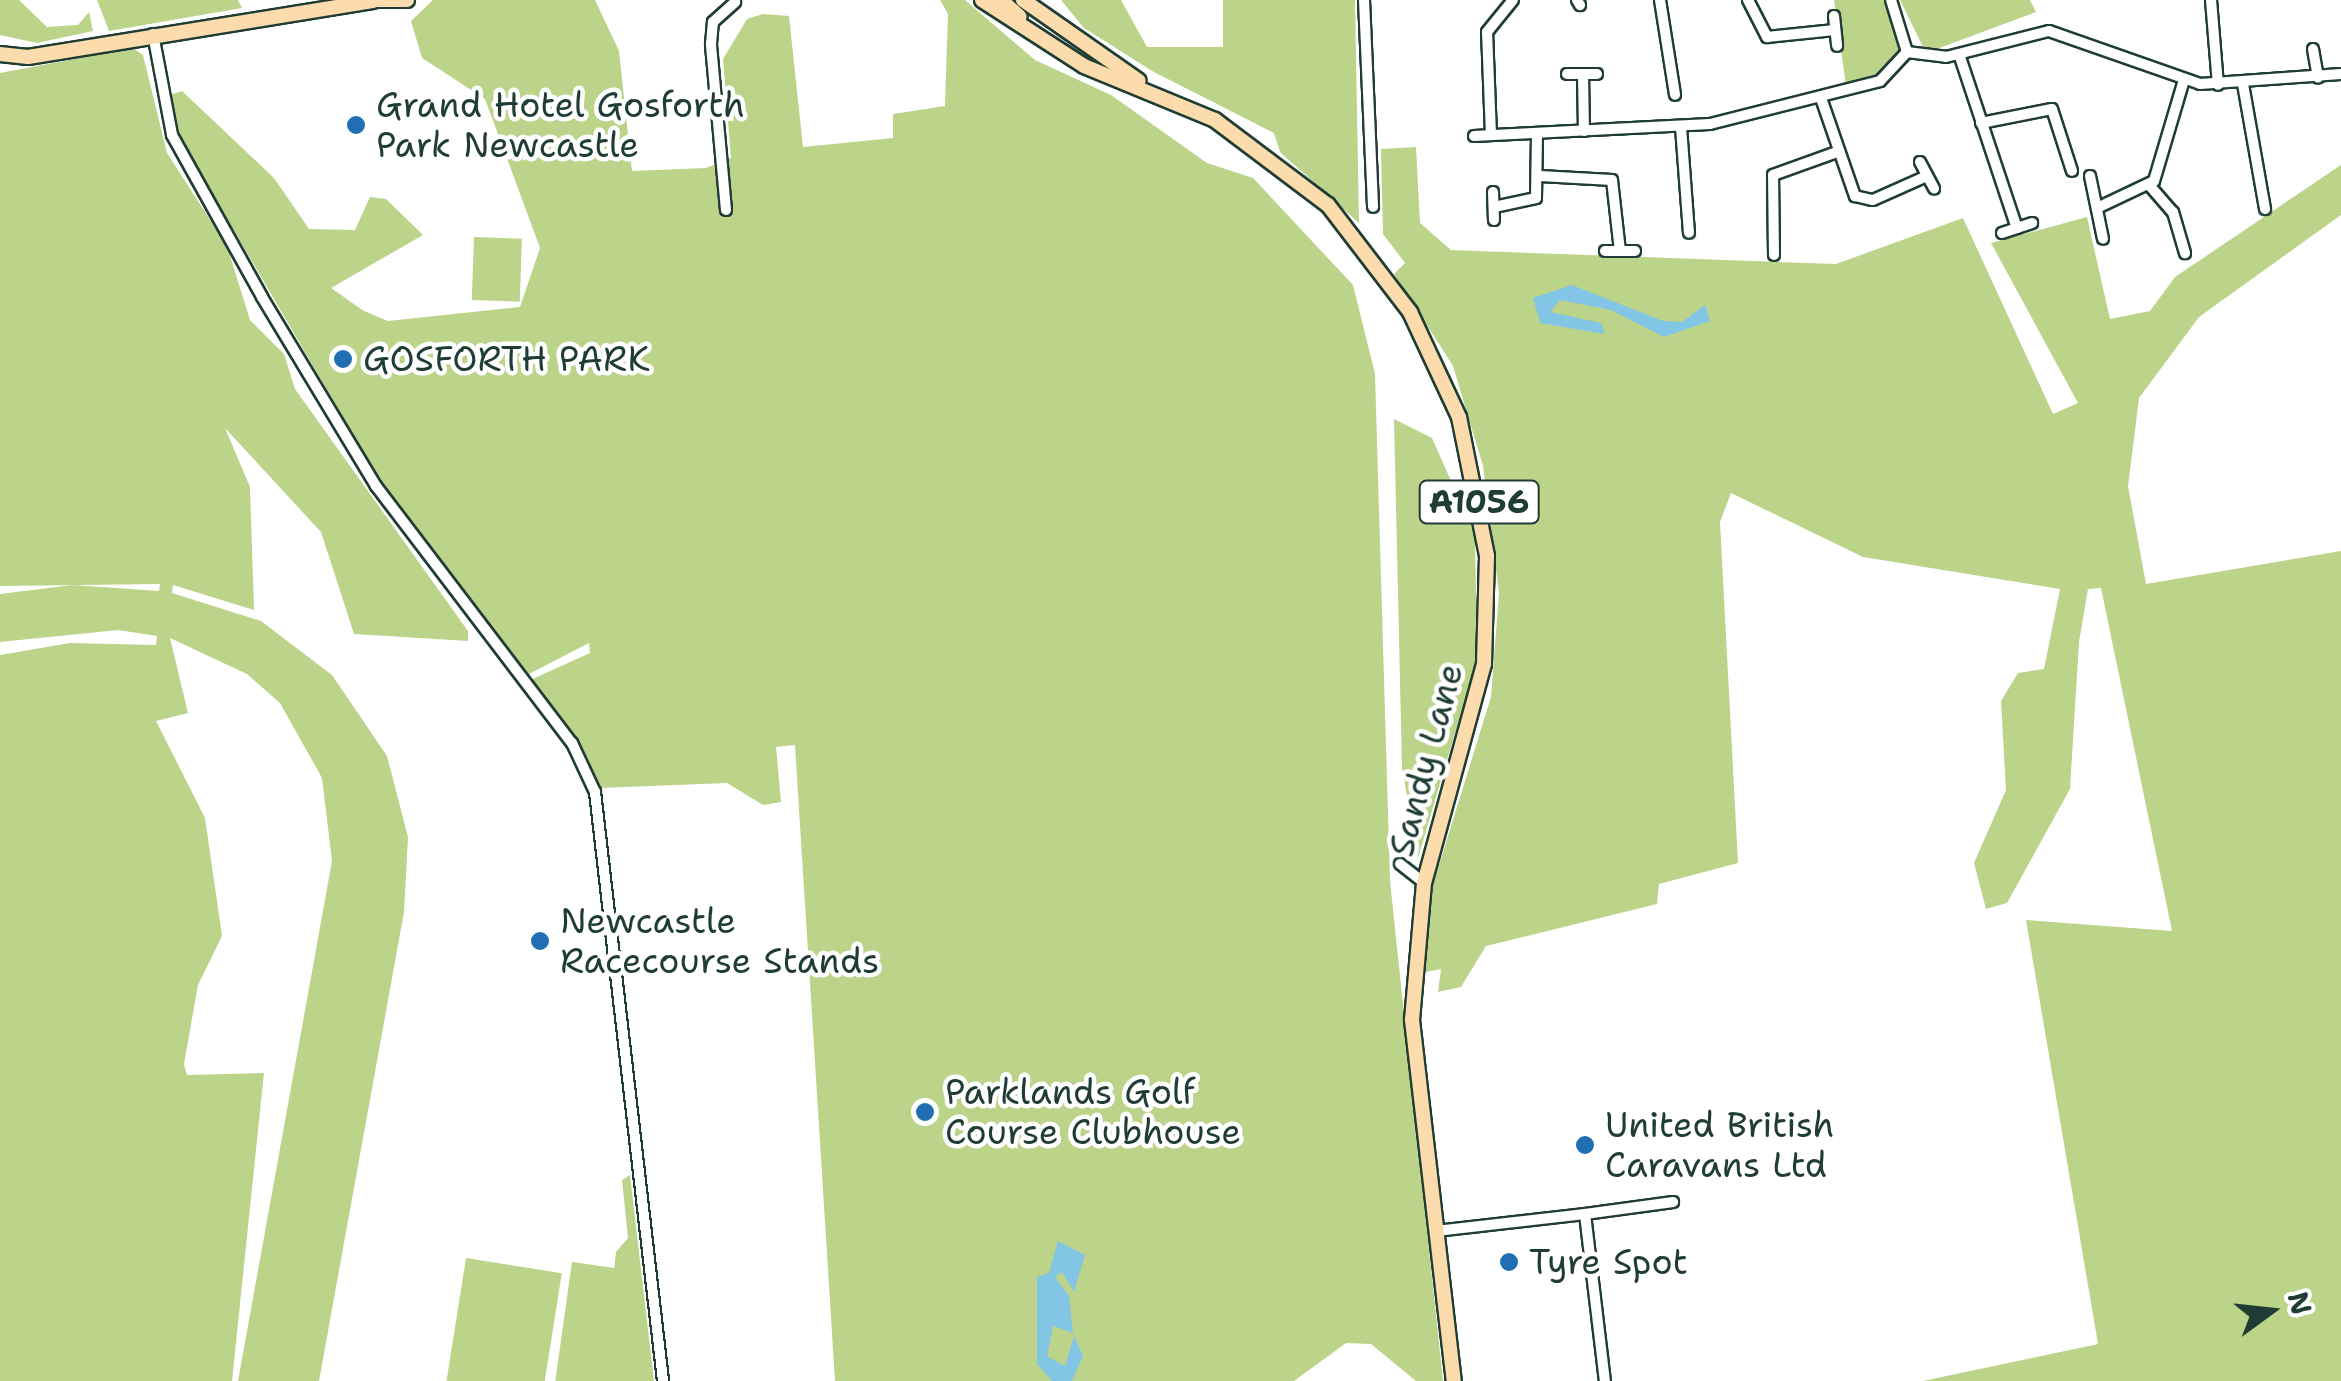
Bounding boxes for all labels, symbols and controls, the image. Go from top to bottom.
place label: Grand Hotel Gosforth Park Newcastle [376,84,745,166]
marker: Grand Hotel Gosforth Park Newcastle [345,114,367,136]
place label: GOSFORTH PARK [363,338,650,380]
marker: GOSFORTH PARK [332,348,354,370]
road number: A1056 [1416,475,1542,529]
street label: Sandy Lane [1380,659,1472,861]
place label: Newcastle Racecourse Stands [560,900,879,982]
marker: Newcastle Racecourse Stands [529,930,551,952]
place label: Parklands Golf Course Clubhouse [945,1071,1241,1153]
marker: Parklands Golf Course Clubhouse [914,1101,936,1123]
place label: United British Caravans Ltd [1605,1104,1834,1186]
marker: United British Caravans Ltd [1574,1134,1596,1156]
place label: Tyre Spot [1529,1241,1688,1283]
marker: Tyre Spot [1498,1251,1520,1273]
north arrow [2221,1261,2321,1361]
text: N [2279,1288,2321,1319]

